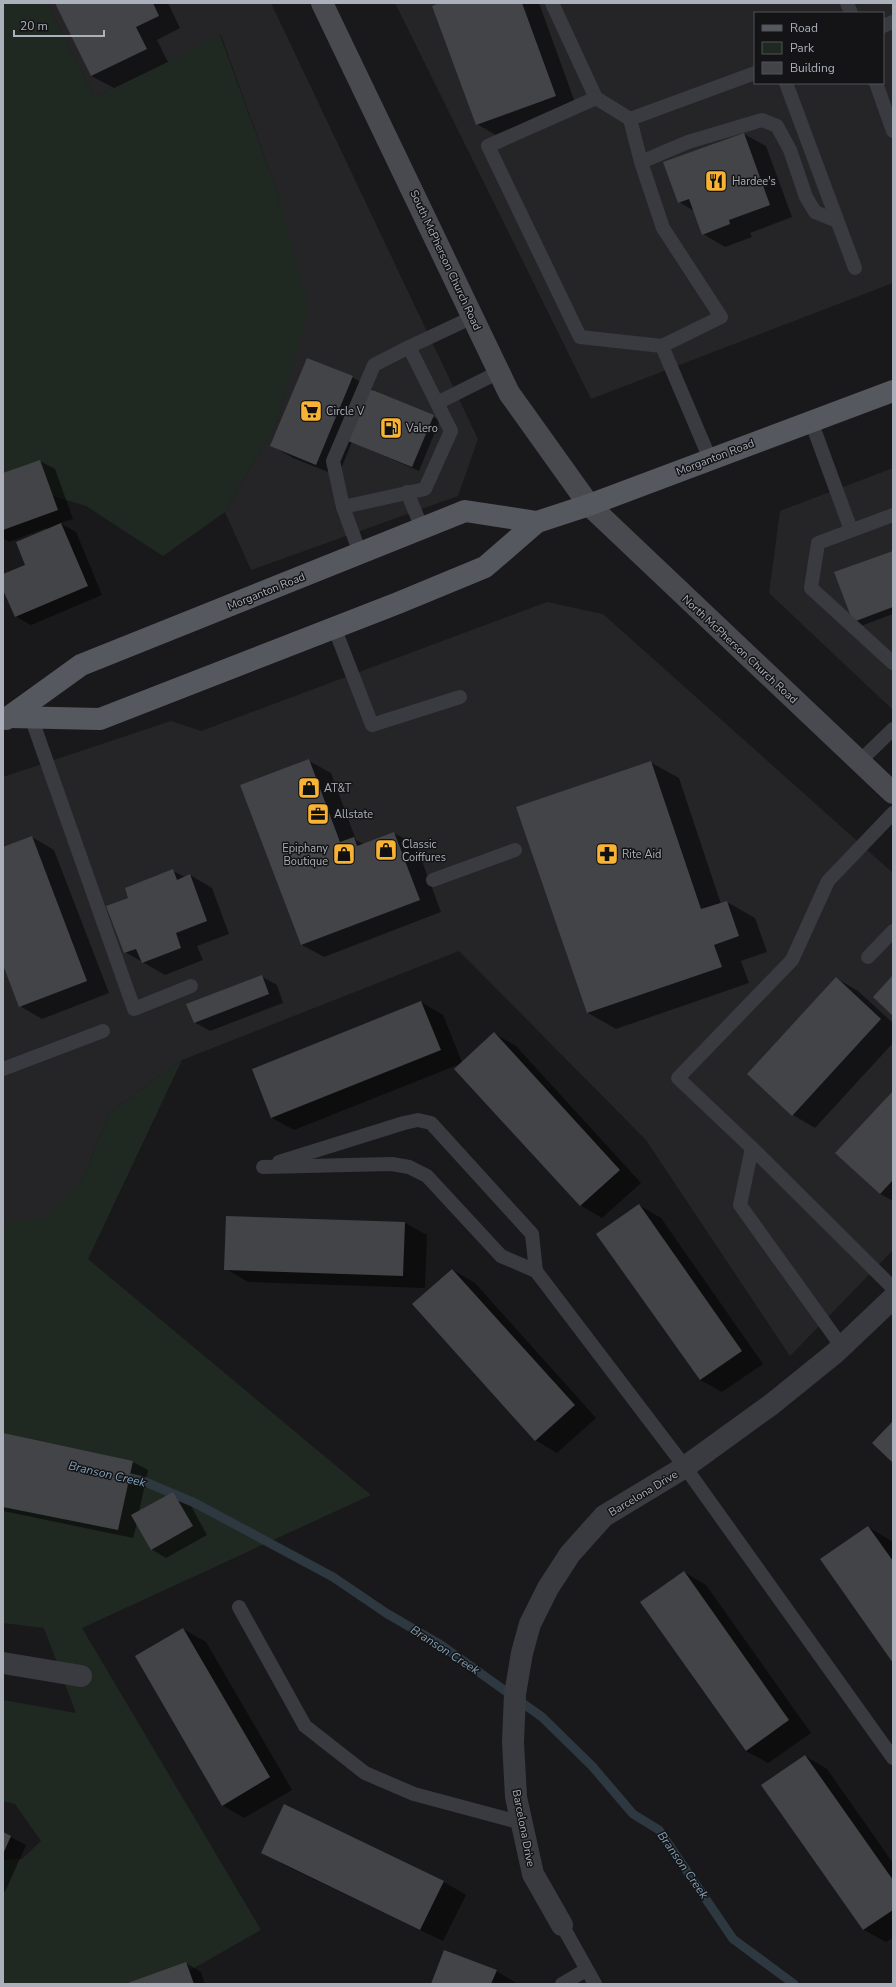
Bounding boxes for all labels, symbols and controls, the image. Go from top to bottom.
scale bar [14,12,104,38]
legend [754,12,884,84]
text: 20 m [20,18,48,34]
text: Road [790,20,818,36]
text: Park [790,40,815,56]
text: Building [790,60,835,76]
restaurant icon: Hardee's [703,168,729,194]
place label: Hardee's [732,174,776,189]
street label: South McPherson Church Road [406,188,485,333]
supermarket icon: Circle V [298,398,324,424]
place label: Circle V [326,404,365,419]
fuel station icon: Valero [378,415,404,441]
place label: Valero [405,421,438,436]
street label: Morganton Road [674,436,756,479]
street label: Morganton Road [225,569,307,614]
street label: North McPherson Church Road [679,592,801,707]
shop icon: AT&T [296,775,322,801]
place label: AT&T [324,781,352,796]
office icon: Allstate [305,801,331,827]
place label: Allstate [334,807,373,822]
shop icon: Classic Coiffures [373,837,399,863]
place label: Classic Coiffures [402,837,446,865]
place label: Epiphany Boutique [282,841,328,869]
shop icon: Epiphany Boutique [331,841,357,867]
pharmacy icon: Rite Aid [594,841,620,867]
place label: Rite Aid [622,847,661,862]
water label: Branson Creek [67,1457,148,1491]
street label: Barcelona Drive [606,1467,681,1520]
water label: Branson Creek [408,1622,483,1679]
street label: Barcelona Drive [509,1788,538,1868]
water label: Branson Creek [654,1828,713,1903]

